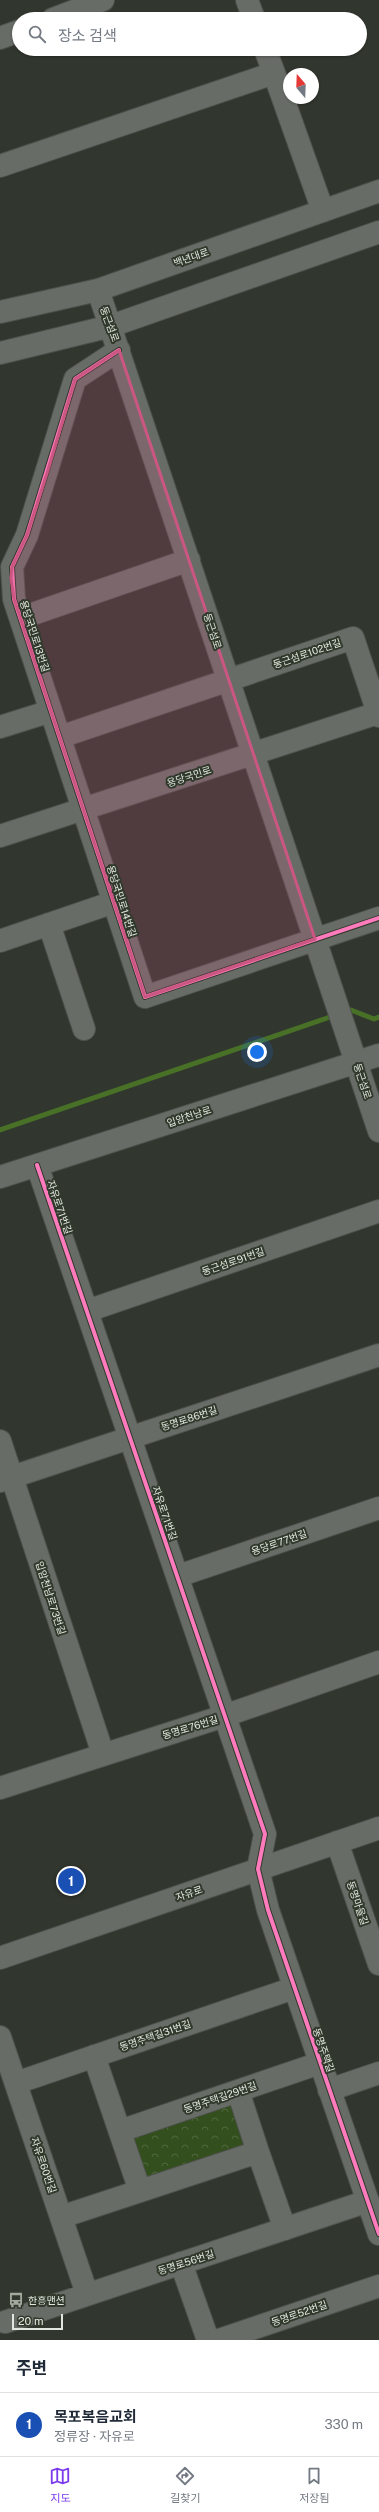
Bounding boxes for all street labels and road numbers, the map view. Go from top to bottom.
street label: 백년대로 [172,245,210,269]
street label: 둥근섬로 [98,305,122,343]
street label: 용당국민로13번길 [18,599,52,673]
street label: 둥근섬로 [202,612,224,650]
street label: 둥근섬로102번길 [271,636,343,670]
street label: 용당국민로 [165,763,213,789]
street label: 용당국민로14번길 [105,864,139,938]
street label: 둥근섬로 [352,1062,374,1100]
street label: 입암천남로 [165,1103,213,1129]
street label: 자유로71번길 [45,1178,75,1236]
street label: 둥근섬로91번길 [200,1245,266,1277]
street label: 동명로86번길 [159,1403,219,1433]
street label: 자유로71번길 [150,1484,180,1542]
street label: 용당로77번길 [250,1527,308,1557]
street label: 입암천남로73번길 [33,1560,69,1636]
street label: 동명로76번길 [160,1713,220,1741]
street label: 동명마을길 [345,1879,371,1927]
street label: 자유로 [174,1883,204,1903]
street label: 동명주택길31번길 [118,2017,192,2053]
street label: 동명주택길 [311,2026,337,2074]
street label: 동명주택길29번길 [182,2079,258,2115]
street label: 자유로60번길 [29,2135,59,2195]
street label: 동명로56번길 [156,2247,216,2277]
street label: 동명로52번길 [269,2298,329,2328]

